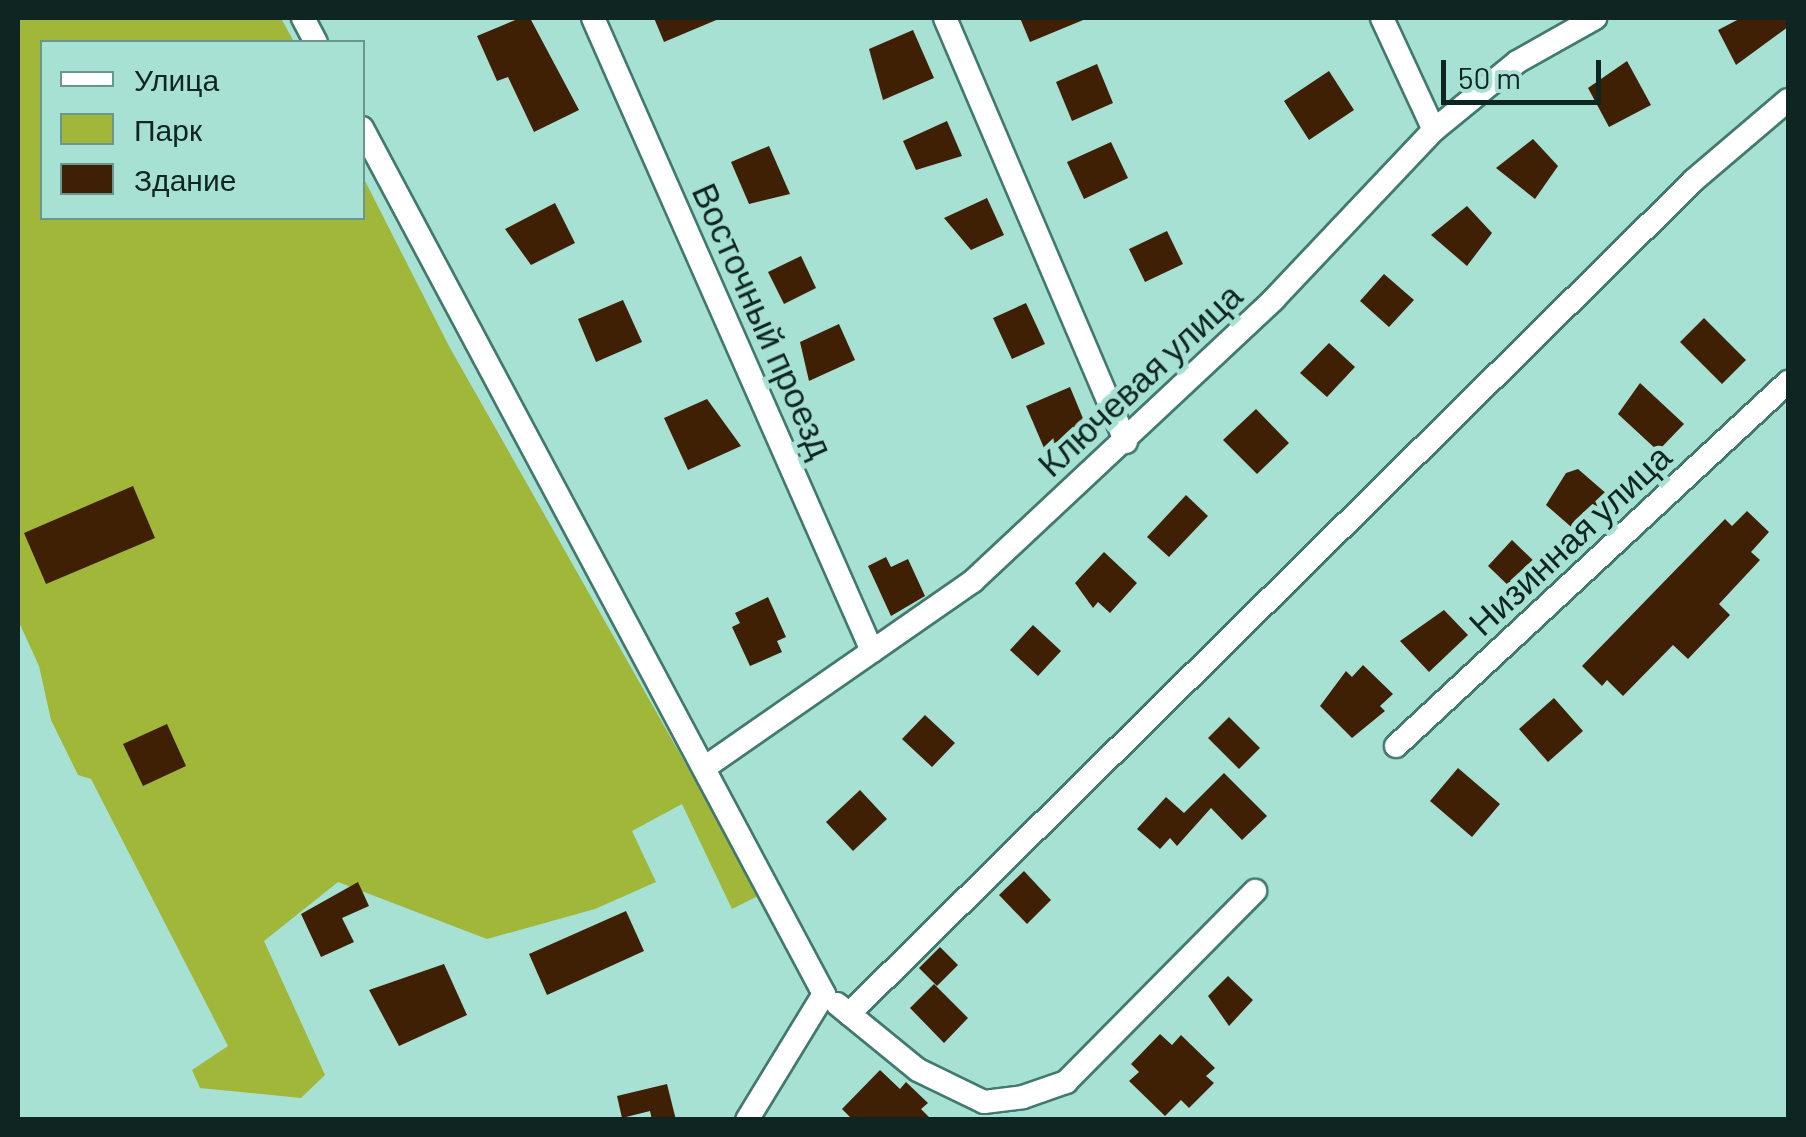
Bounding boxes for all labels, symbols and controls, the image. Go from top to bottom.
legend [40,40,365,220]
scale bar [1446,40,1606,102]
text: 50 m [1458,59,1521,95]
text: Улица [134,61,219,97]
text: Парк [134,111,202,147]
text: Здание [134,161,236,197]
street label: Восточный проезд [685,176,843,464]
street label: Ключевая улица [1028,274,1250,484]
street label: Низинная улица [1459,435,1679,643]

